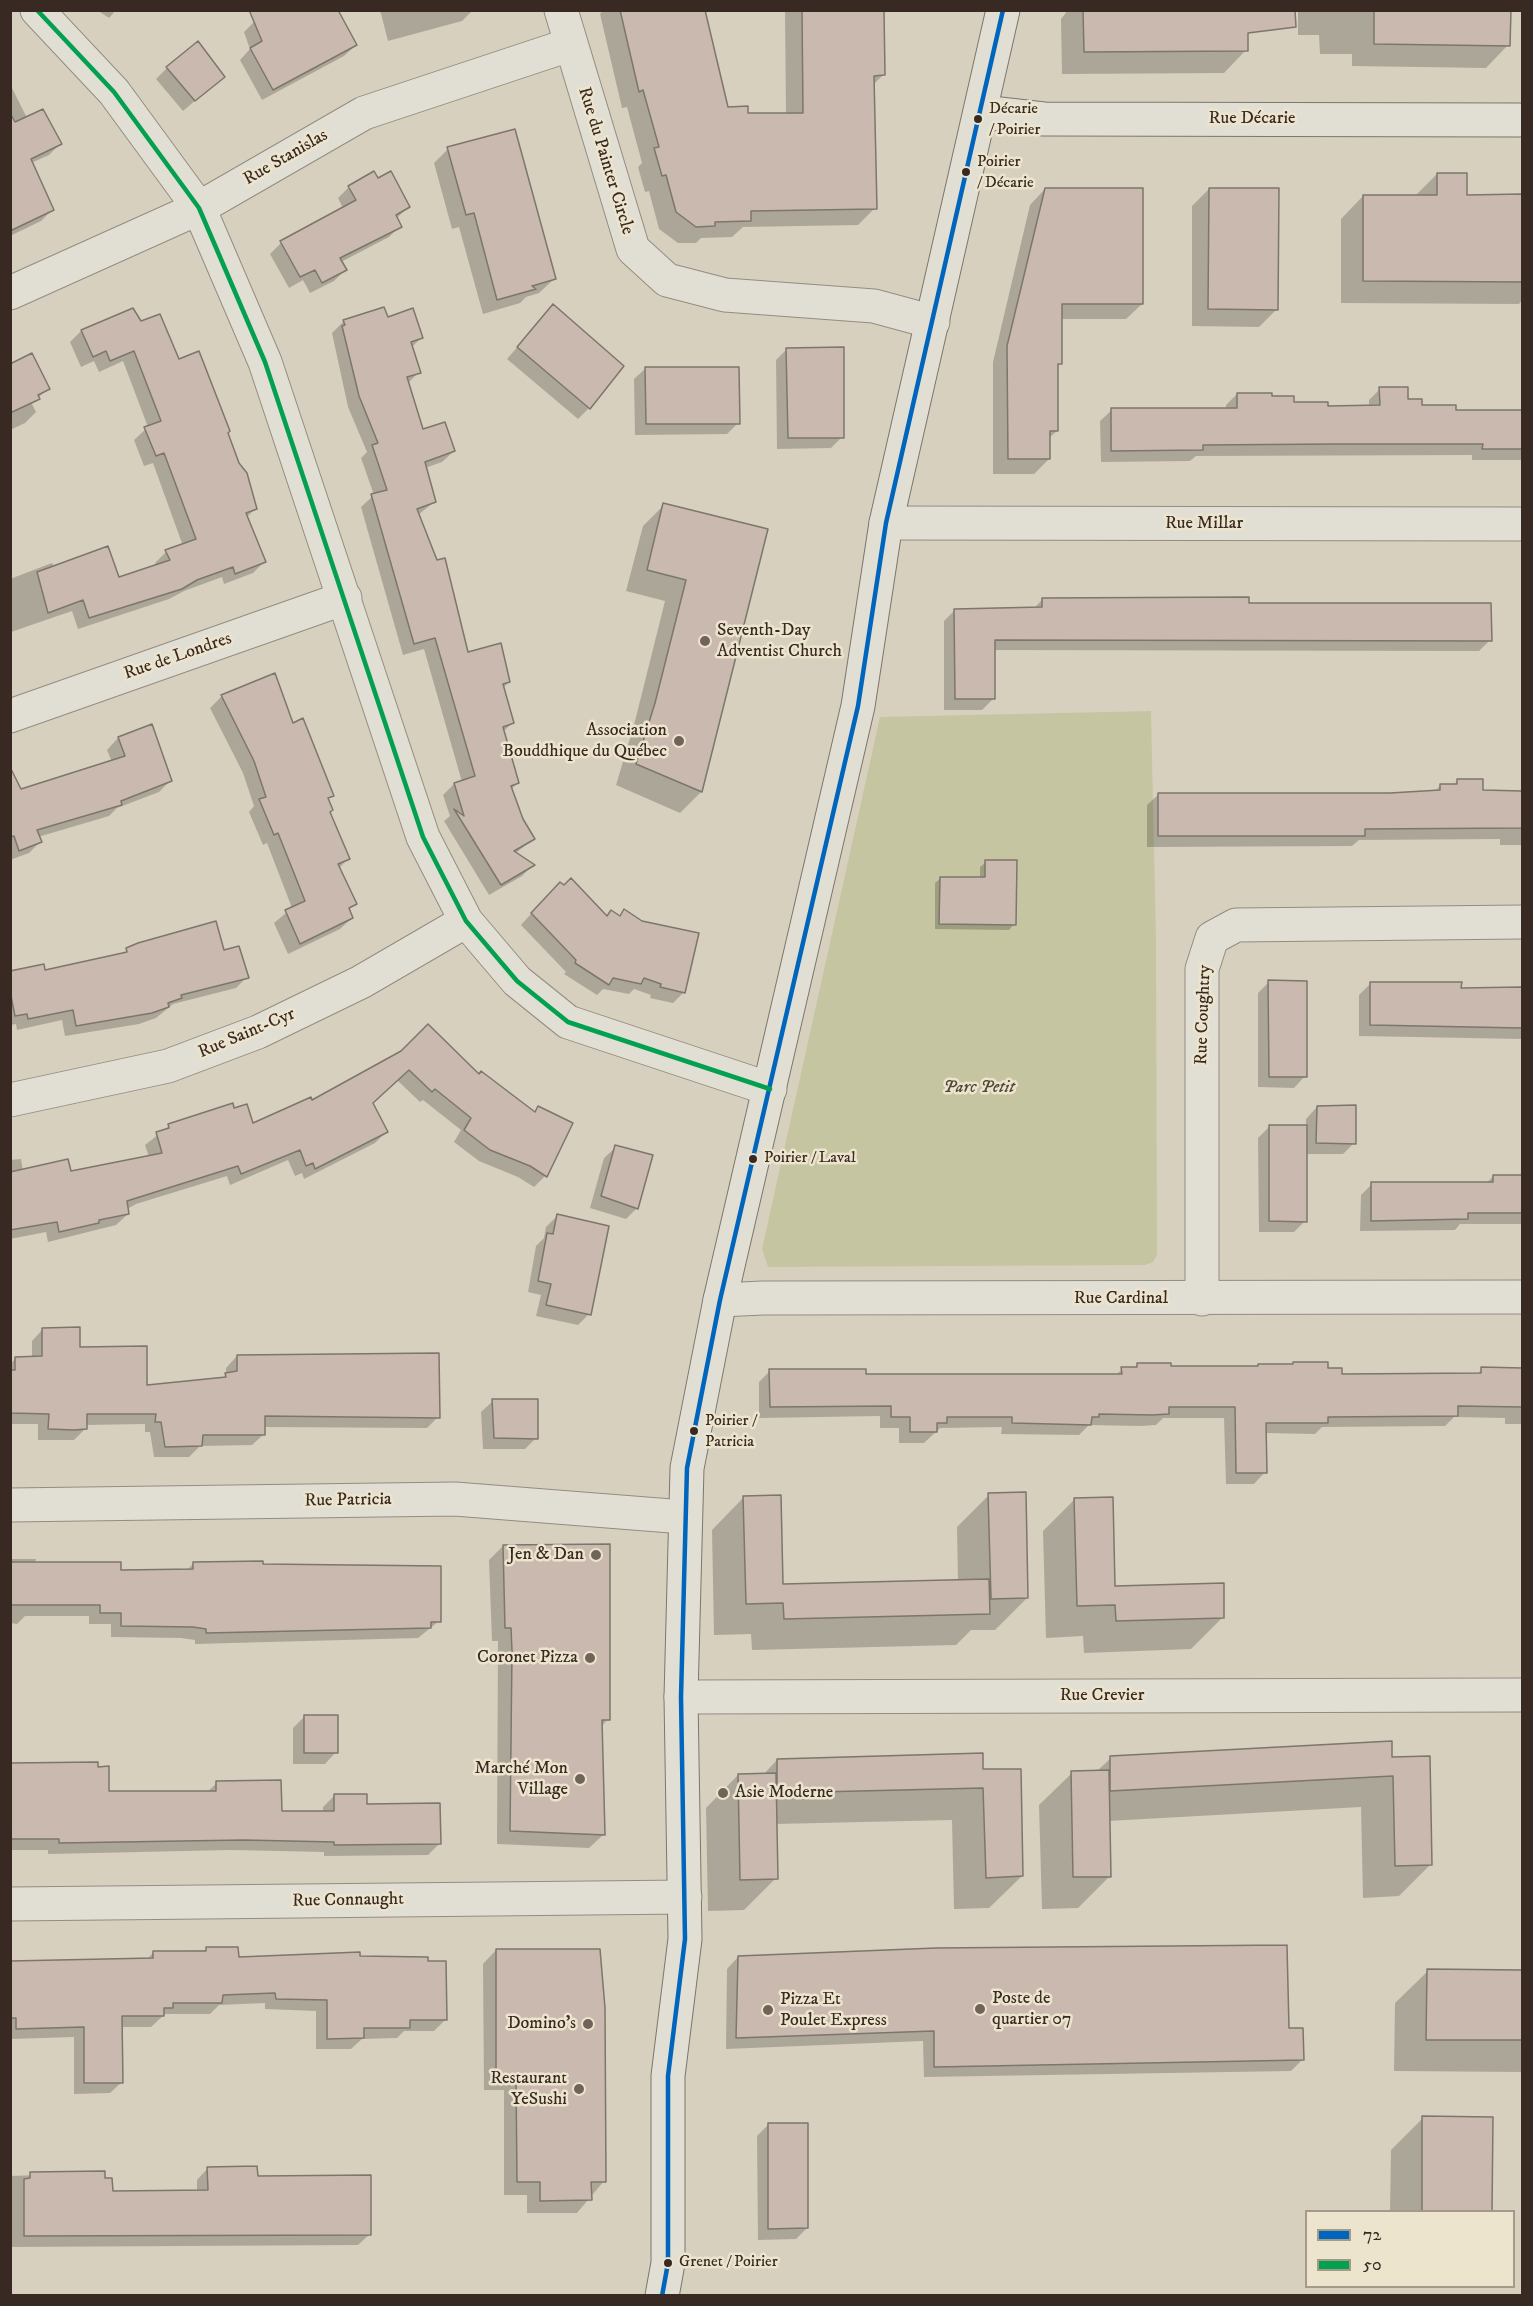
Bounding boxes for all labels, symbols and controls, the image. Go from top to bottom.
street label: Rue du Painter Circle [572,85,638,237]
place label: Décarie / Poirier [989,100,1040,138]
street label: Rue Décarie [1208,108,1296,130]
marker: Décarie / Poirier [972,113,984,125]
street label: Rue Stanislas [240,125,332,191]
place label: Poirier / Décarie [977,153,1034,191]
marker: Poirier / Décarie [960,166,972,178]
street label: Rue Millar [1165,513,1243,535]
place label: Seventh-Day Adventist Church [717,620,842,662]
street label: Rue de Londres [121,628,235,686]
marker: Seventh-Day Adventist Church [698,634,712,648]
place label: Association Bouddhique du Québec [503,720,667,762]
marker: Association Bouddhique du Québec [672,734,686,748]
street label: Rue Coughtry [1191,964,1217,1066]
street label: Rue Saint-Cyr [195,1004,299,1064]
park label: Parc Petit [943,1077,1015,1099]
place label: Poirier / Laval [764,1149,856,1169]
marker: Poirier / Laval [747,1153,759,1165]
street label: Rue Cardinal [1074,1288,1168,1310]
place label: Poirier / Patricia [705,1412,756,1450]
marker: Poirier / Patricia [688,1425,700,1437]
street label: Rue Patricia [304,1489,392,1513]
place label: Jen & Dan [508,1544,584,1566]
marker: Jen & Dan [589,1548,603,1562]
place label: Coronet Pizza [477,1647,578,1669]
marker: Coronet Pizza [583,1651,597,1665]
street label: Rue Crevier [1060,1685,1144,1707]
place label: Marché Mon Village [474,1758,568,1800]
marker: Marché Mon Village [573,1772,587,1786]
place label: Asie Moderne [735,1782,833,1804]
marker: Asie Moderne [716,1786,730,1800]
street label: Rue Connaught [292,1889,404,1913]
place label: Poste de quartier 07 [992,1988,1072,2030]
place label: Pizza Et Poulet Express [780,1989,887,2032]
marker: Poste de quartier 07 [973,2002,987,2016]
marker: Pizza Et Poulet Express [761,2003,775,2017]
place label: Domino's [507,2013,576,2035]
marker: Domino's [581,2017,595,2031]
place label: Restaurant YeSushi [490,2068,567,2110]
marker: Restaurant YeSushi [572,2082,586,2096]
legend [1305,2210,1515,2288]
text: 72 [1363,2224,1381,2246]
place label: Grenet / Poirier [679,2253,778,2273]
text: 50 [1363,2254,1382,2276]
marker: Grenet / Poirier [662,2257,674,2269]

